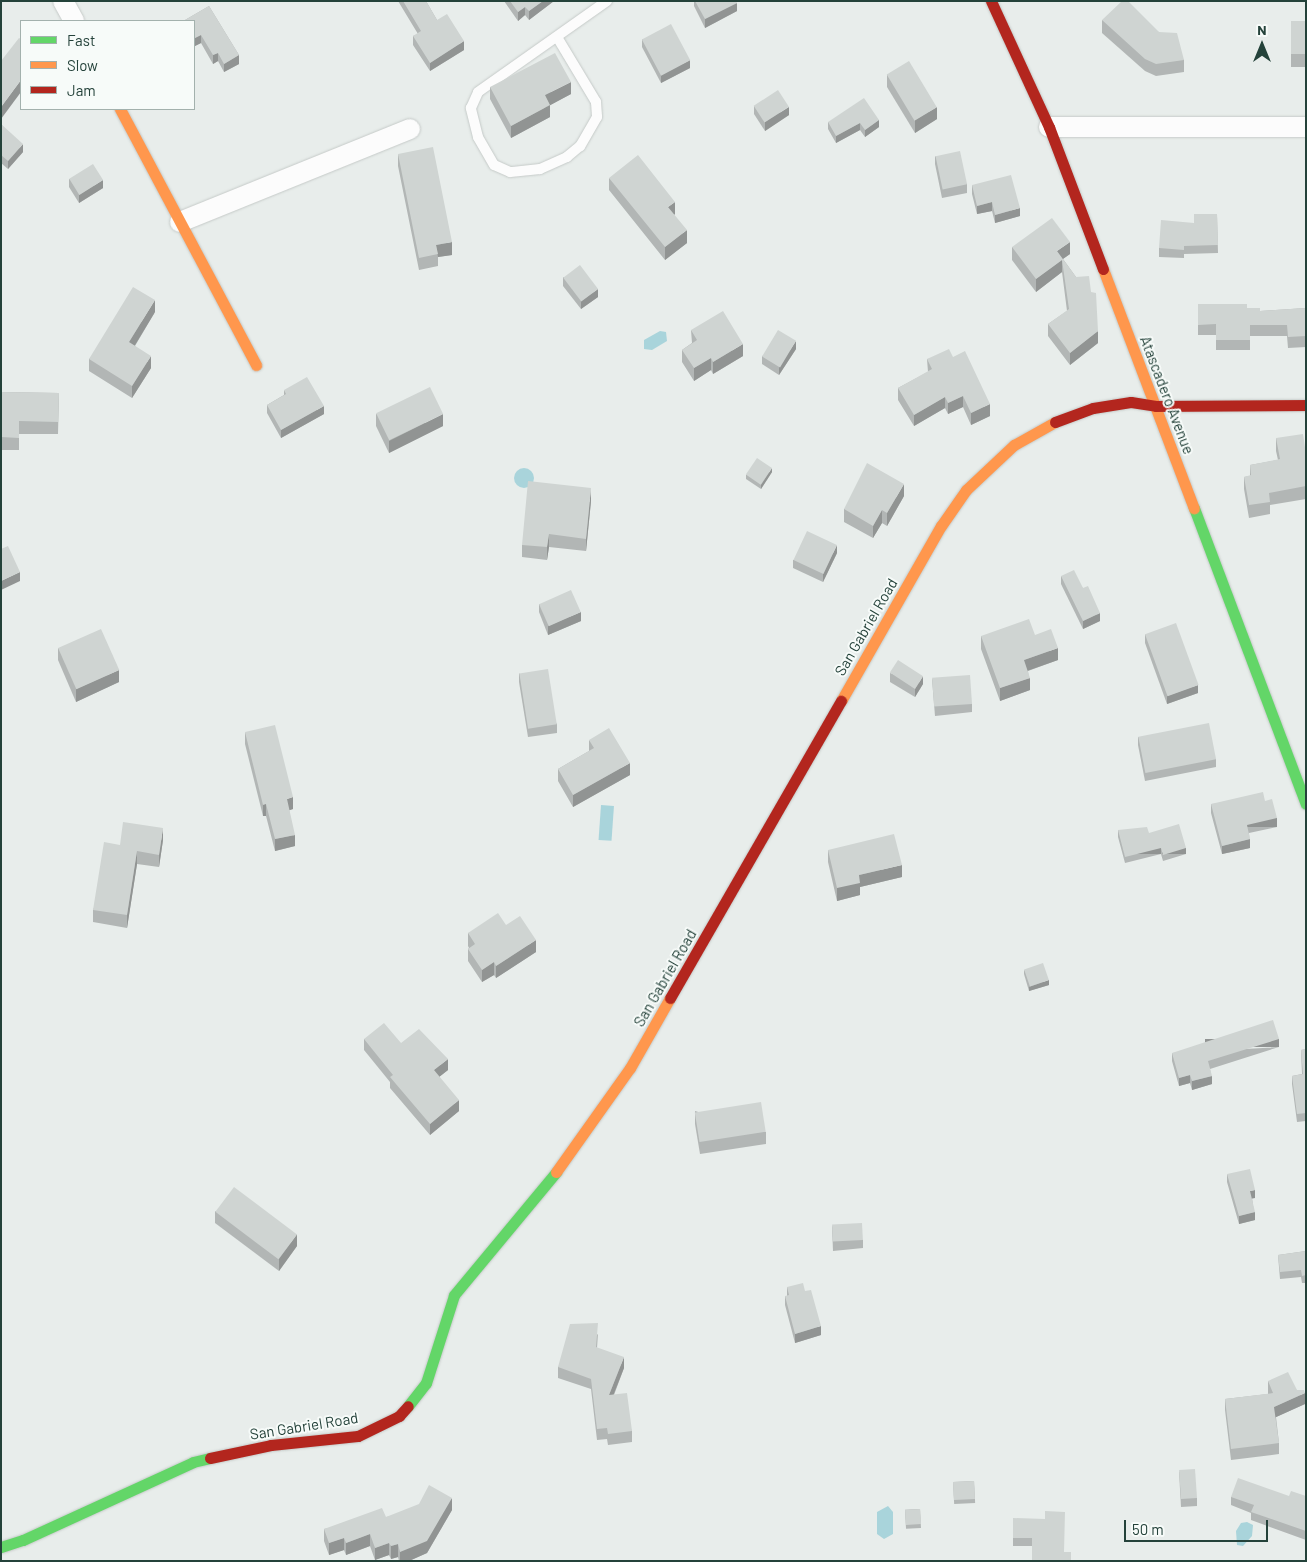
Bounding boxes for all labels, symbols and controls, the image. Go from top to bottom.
legend [20,20,195,110]
north arrow [1237,20,1287,70]
text: N [1257,21,1267,38]
text: Fast [67,31,95,49]
text: Slow [67,56,98,74]
text: Jam [67,81,96,99]
street label: Atascadero Avenue [1136,333,1198,457]
street label: San Gabriel Road [831,575,901,679]
street label: San Gabriel Road [630,926,700,1030]
street label: San Gabriel Road [249,1409,359,1443]
scale bar [1127,1510,1271,1542]
text: 50 m [1132,1520,1164,1538]

